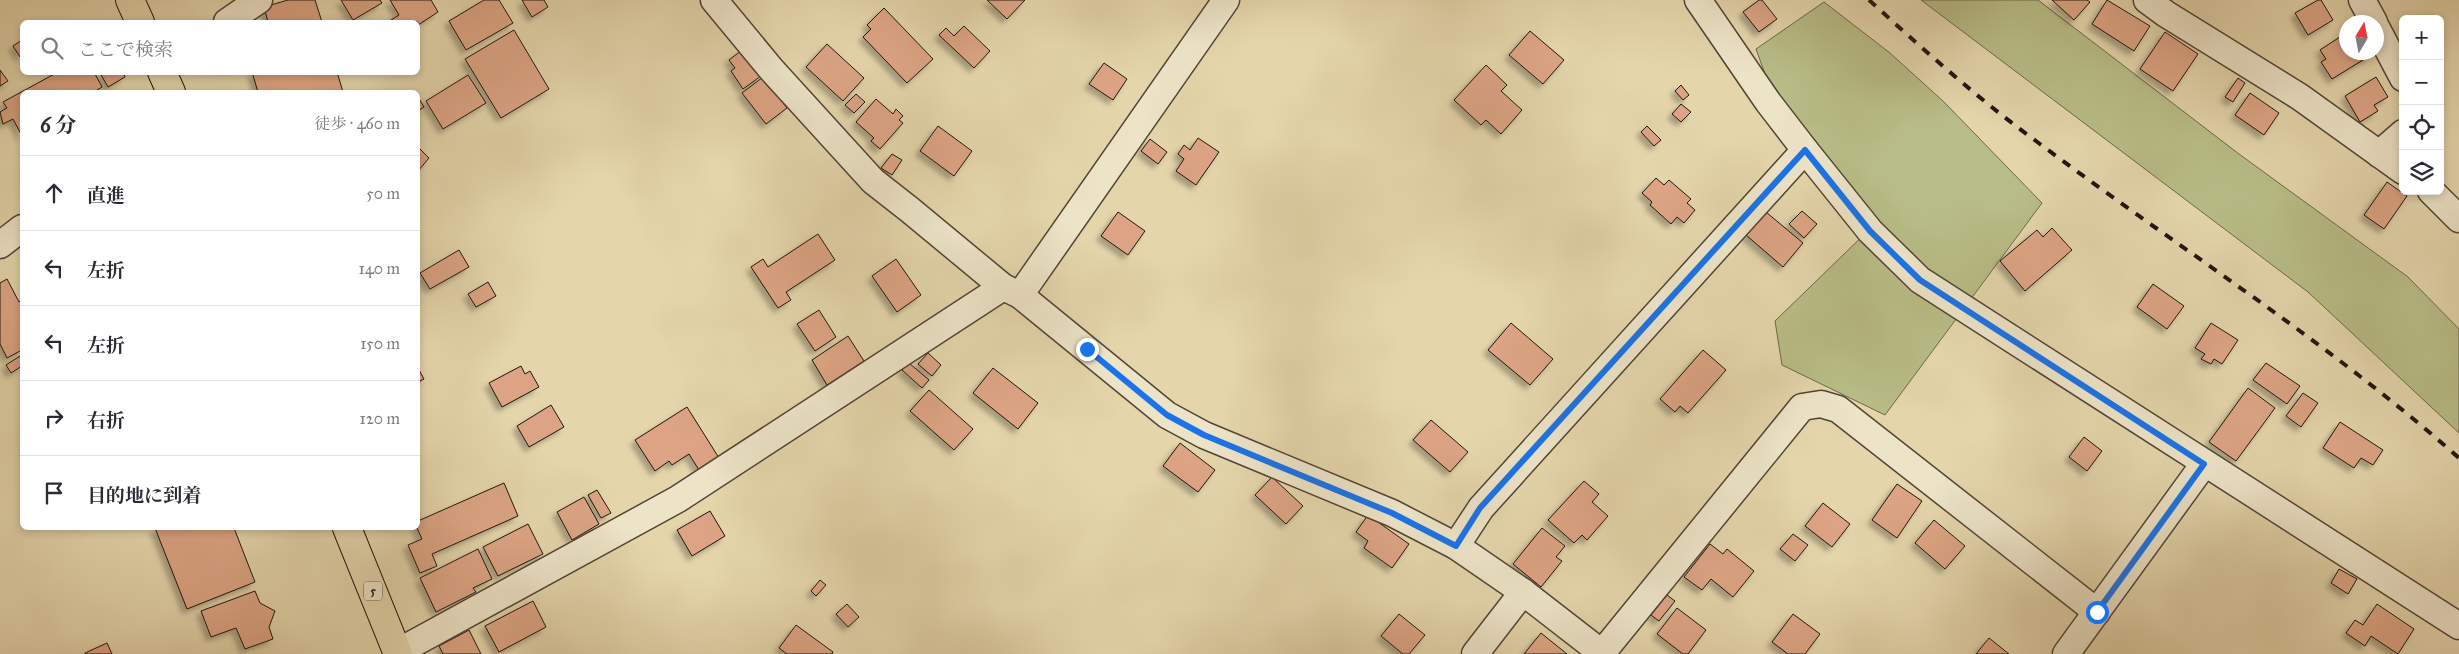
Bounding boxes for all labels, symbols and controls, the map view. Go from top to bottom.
north arrow [2339,15,2384,60]
map controls [2399,15,2444,195]
button: + [2399,15,2444,60]
search box [20,20,420,75]
icon: search [38,34,66,62]
text: ここで検索 [78,38,173,61]
button: − [2399,60,2444,105]
button: locate [2399,105,2444,150]
text: 6 分 [40,112,76,138]
text: 徒歩 · 460 m [314,114,400,133]
button: layers [2399,150,2444,195]
icon: ahead [40,179,68,207]
text: 直進 [87,184,125,207]
text: 50 m [366,184,400,203]
icon: left [40,254,68,282]
text: 左折 [87,259,125,282]
text: 140 m [359,259,400,278]
icon: left [40,329,68,357]
text: 左折 [87,334,125,357]
text: 150 m [360,334,400,353]
route end [1076,338,1099,361]
icon: right [40,404,68,432]
text: 右折 [87,409,125,432]
text: 120 m [360,409,400,428]
icon: arrive [40,479,68,507]
text: 目的地に到着 [87,484,201,507]
road number: 5 [364,582,382,600]
route start [2086,601,2109,624]

